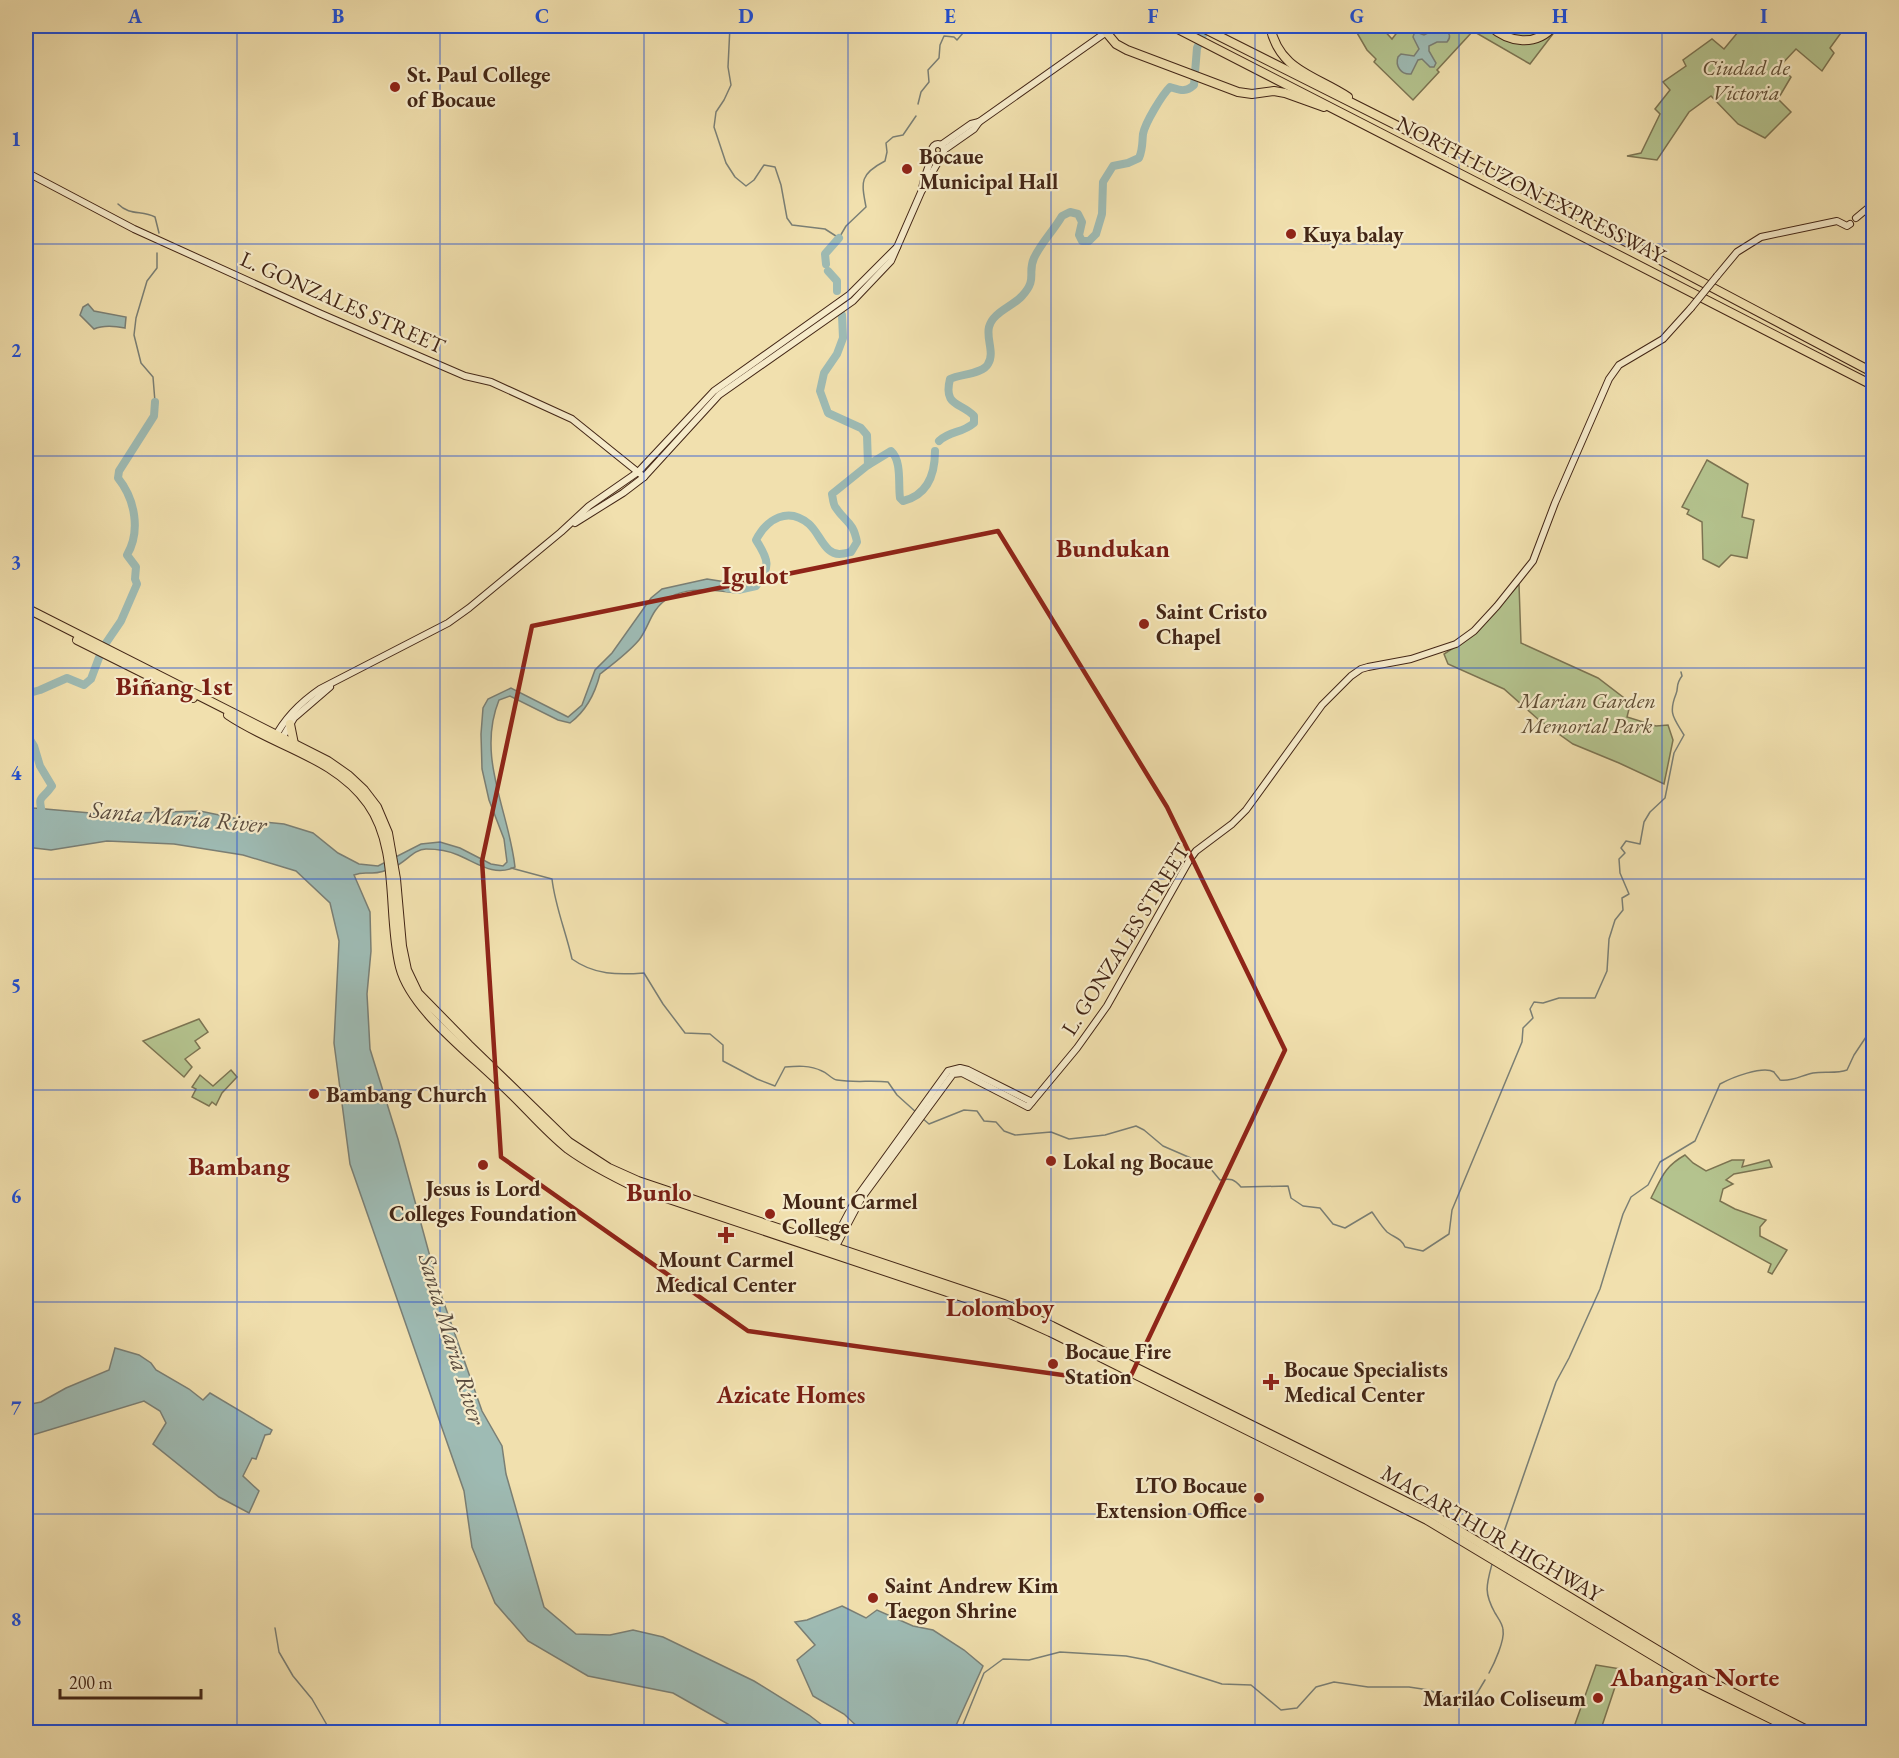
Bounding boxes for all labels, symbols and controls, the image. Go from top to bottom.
text: A [127,3,143,29]
text: B [332,3,344,29]
text: C [535,3,549,29]
text: D [738,3,754,29]
text: E [944,3,956,29]
text: F [1148,3,1159,29]
text: G [1350,3,1364,29]
text: H [1552,3,1568,29]
text: I [1760,3,1768,29]
park label: Ciudad de Victoria [1702,53,1790,107]
place label: St. Paul College of Bocaue [407,60,551,114]
marker: St. Paul College of Bocaue [388,80,402,94]
street label: NORTH LUZON EXPRESSWAY [1391,109,1671,271]
text: 1 [11,126,21,152]
place label: Bocaue Municipal Hall [919,142,1058,196]
marker: Bocaue Municipal Hall [900,162,914,176]
place label: Kuya balay [1303,220,1404,249]
marker: Kuya balay [1284,227,1298,241]
street label: L. GONZALES STREET [236,244,450,361]
text: 2 [11,337,22,363]
district label: Bundukan [1056,531,1170,565]
text: 3 [11,549,21,575]
district label: Igulot [722,558,788,592]
place label: Saint Cristo Chapel [1156,597,1267,651]
marker: Saint Cristo Chapel [1137,617,1151,631]
district label: Biñang 1st [116,669,233,703]
park label: Marian Garden Memorial Park [1516,686,1656,740]
text: 4 [11,760,22,786]
water label: Santa Maria River [87,793,270,840]
street label: L. GONZALES STREET [1055,838,1196,1041]
text: 5 [11,972,21,998]
place label: Bambang Church [326,1080,487,1109]
marker: Bambang Church [307,1087,321,1101]
place label: Lokal ng Bocaue [1063,1147,1213,1176]
district label: Bambang [188,1149,291,1183]
marker: Lokal ng Bocaue [1044,1154,1058,1168]
marker: Jesus is Lord Colleges Foundation [476,1158,490,1172]
place label: Jesus is Lord Colleges Foundation [389,1174,577,1228]
district label: Bunlo [626,1175,692,1209]
text: 6 [11,1183,22,1209]
place label: Mount Carmel College [782,1187,918,1241]
marker: Mount Carmel College [763,1207,777,1221]
marker: Mount Carmel Medical Center [717,1226,735,1244]
place label: Mount Carmel Medical Center [656,1245,797,1299]
water label: Santa Maria River [411,1249,494,1430]
district label: Lolomboy [946,1290,1055,1324]
place label: Bocaue Fire Station [1065,1337,1171,1391]
place label: Bocaue Specialists Medical Center [1284,1355,1448,1409]
marker: Bocaue Fire Station [1046,1357,1060,1371]
marker: Bocaue Specialists Medical Center [1262,1373,1280,1391]
district label: Azicate Homes [716,1379,865,1410]
text: 7 [11,1395,22,1421]
street label: MACARTHUR HIGHWAY [1376,1458,1609,1609]
place label: LTO Bocaue Extension Office [1096,1471,1247,1525]
marker: LTO Bocaue Extension Office [1252,1491,1266,1505]
place label: Saint Andrew Kim Taegon Shrine [885,1571,1059,1625]
marker: Saint Andrew Kim Taegon Shrine [866,1591,880,1605]
text: 8 [11,1606,21,1632]
district label: Abangan Norte [1610,1660,1780,1694]
scale bar [60,1662,201,1700]
text: 200 m [69,1671,113,1694]
place label: Marilao Coliseum [1423,1684,1586,1713]
marker: Marilao Coliseum [1591,1691,1605,1705]

